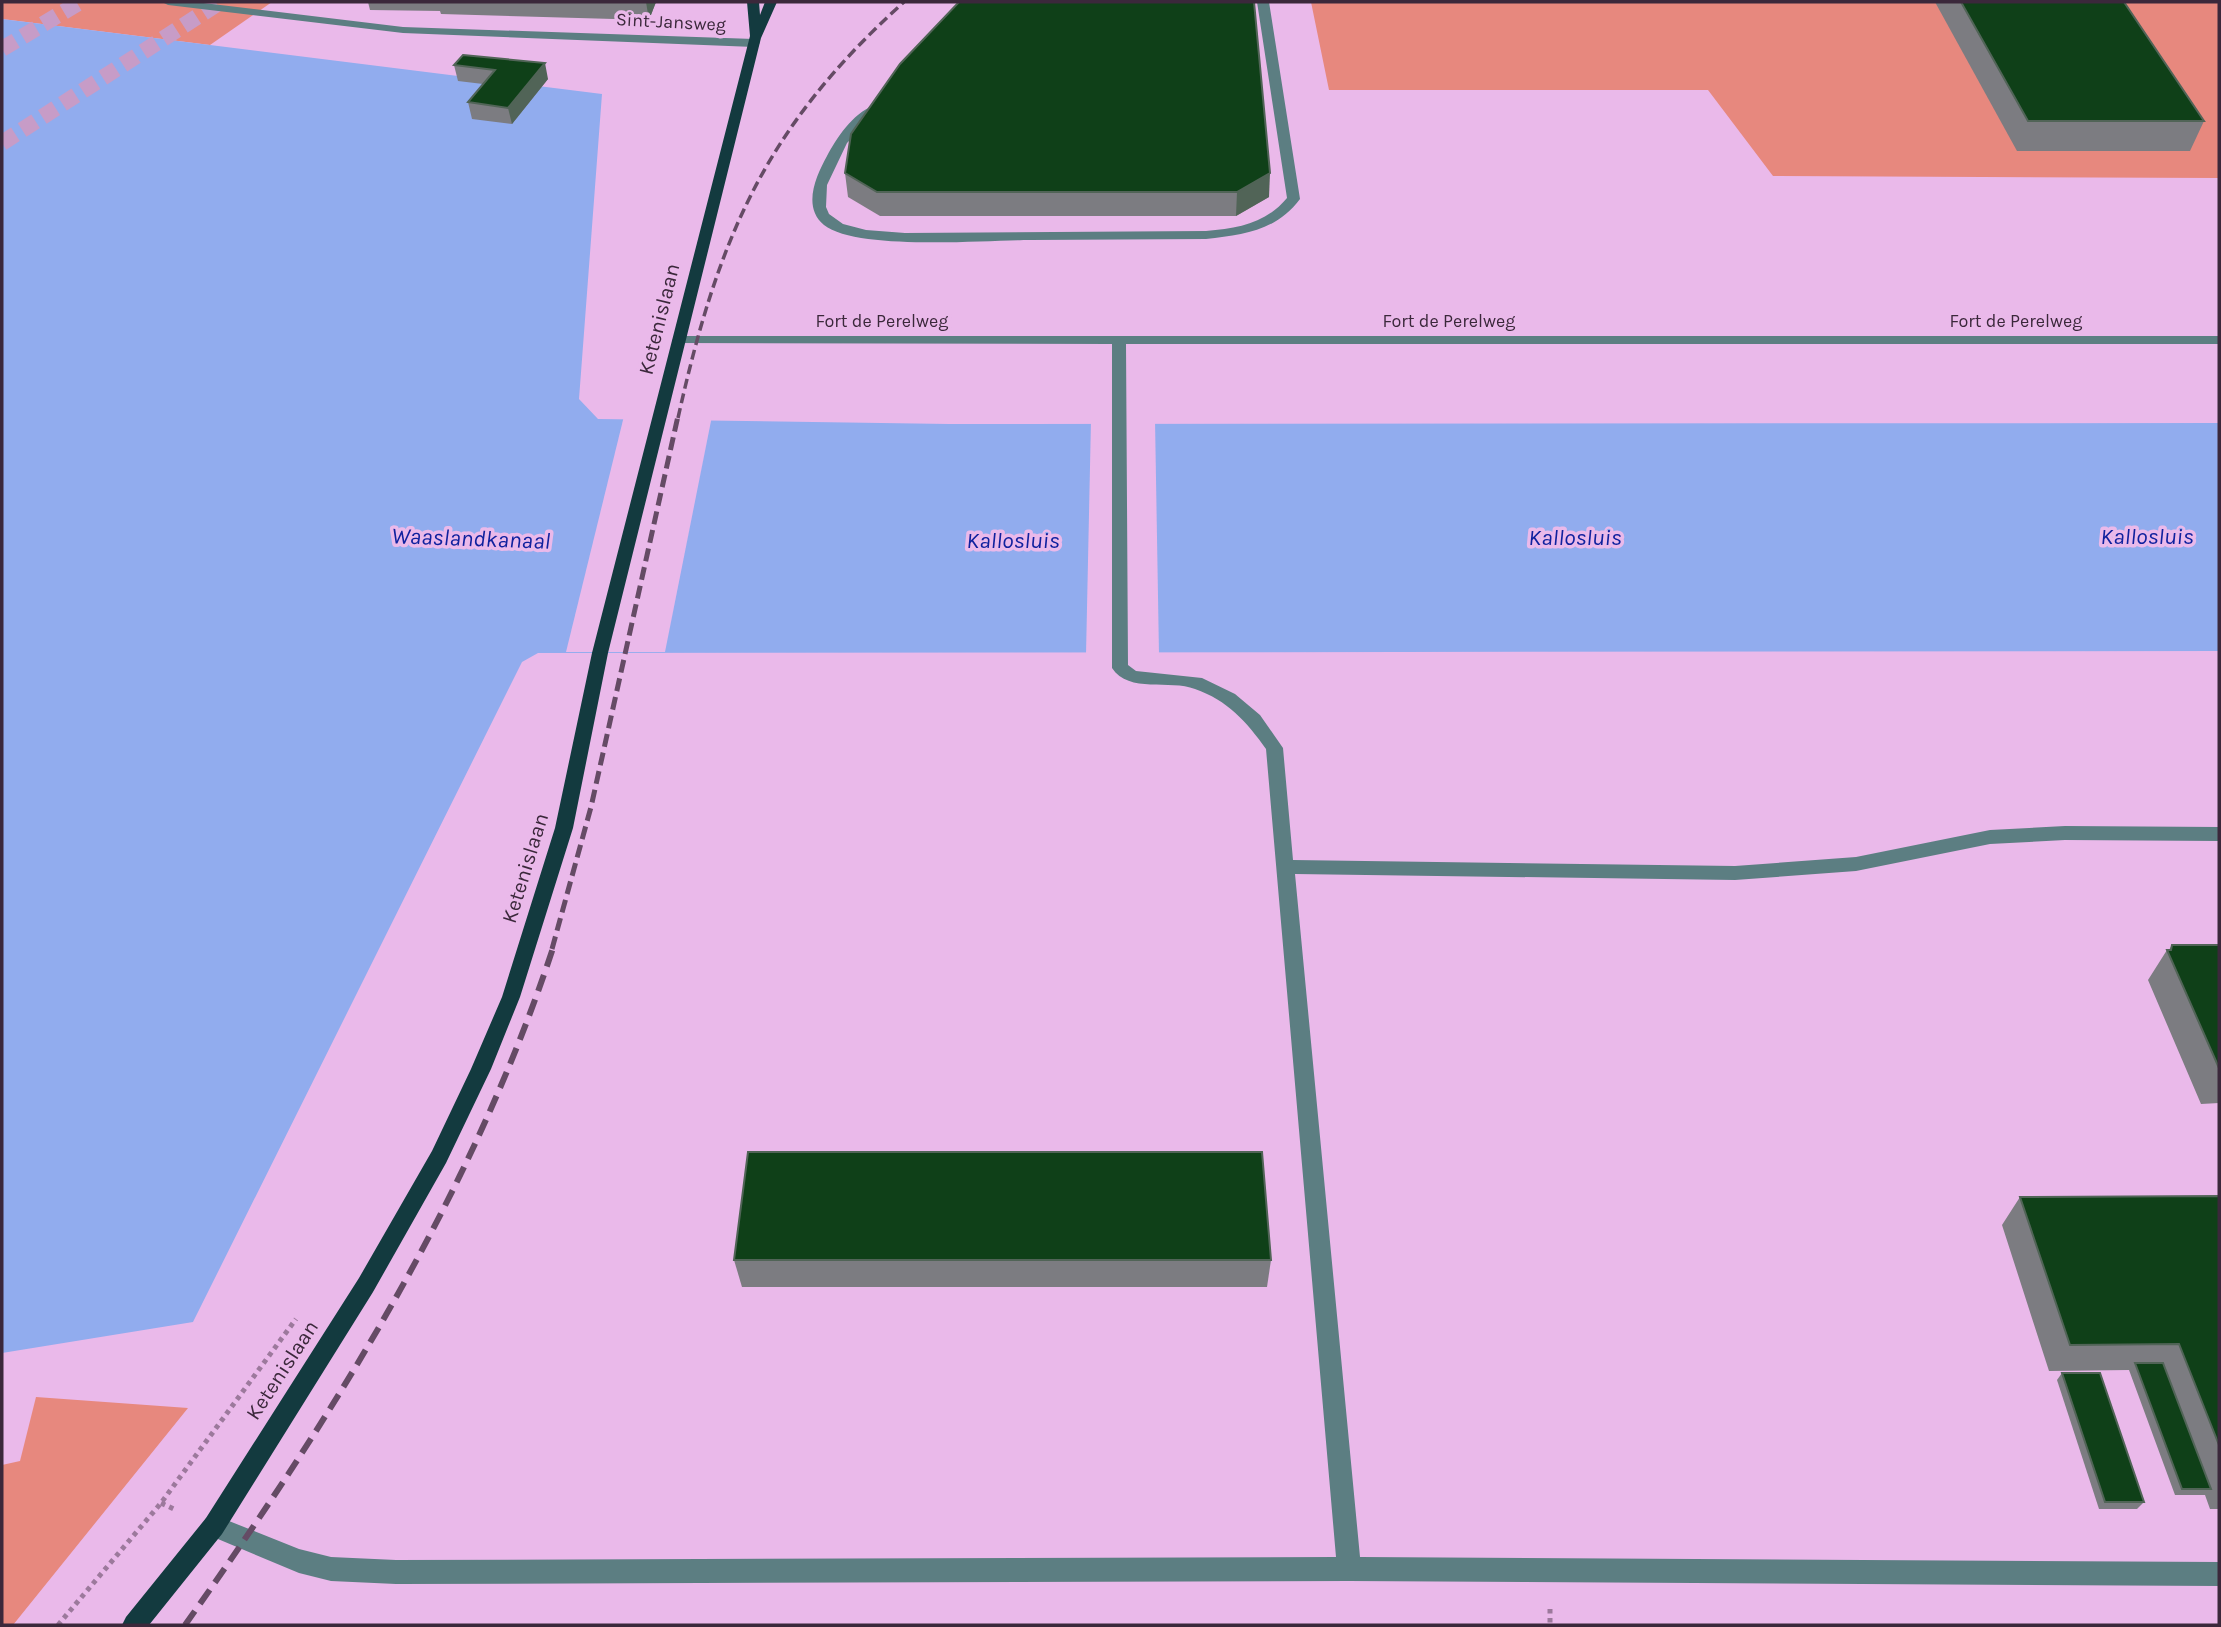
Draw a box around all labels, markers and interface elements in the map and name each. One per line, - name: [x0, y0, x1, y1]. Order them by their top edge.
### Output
- street label: Sint-Jansweg: [615, 8, 727, 36]
- street label: Ketenislaan: [634, 261, 684, 377]
- street label: Fort de Perelweg: [816, 310, 948, 332]
- street label: Fort de Perelweg: [1383, 310, 1515, 332]
- street label: Fort de Perelweg: [1950, 310, 2082, 332]
- water label: Waaslandkanaal: [391, 522, 551, 555]
- water label: Kallosluis: [2100, 523, 2194, 550]
- water label: Kallosluis: [1528, 524, 1622, 551]
- water label: Kallosluis: [966, 527, 1060, 554]
- street label: Ketenislaan: [497, 810, 553, 926]
- street label: Ketenislaan: [241, 1316, 323, 1424]

